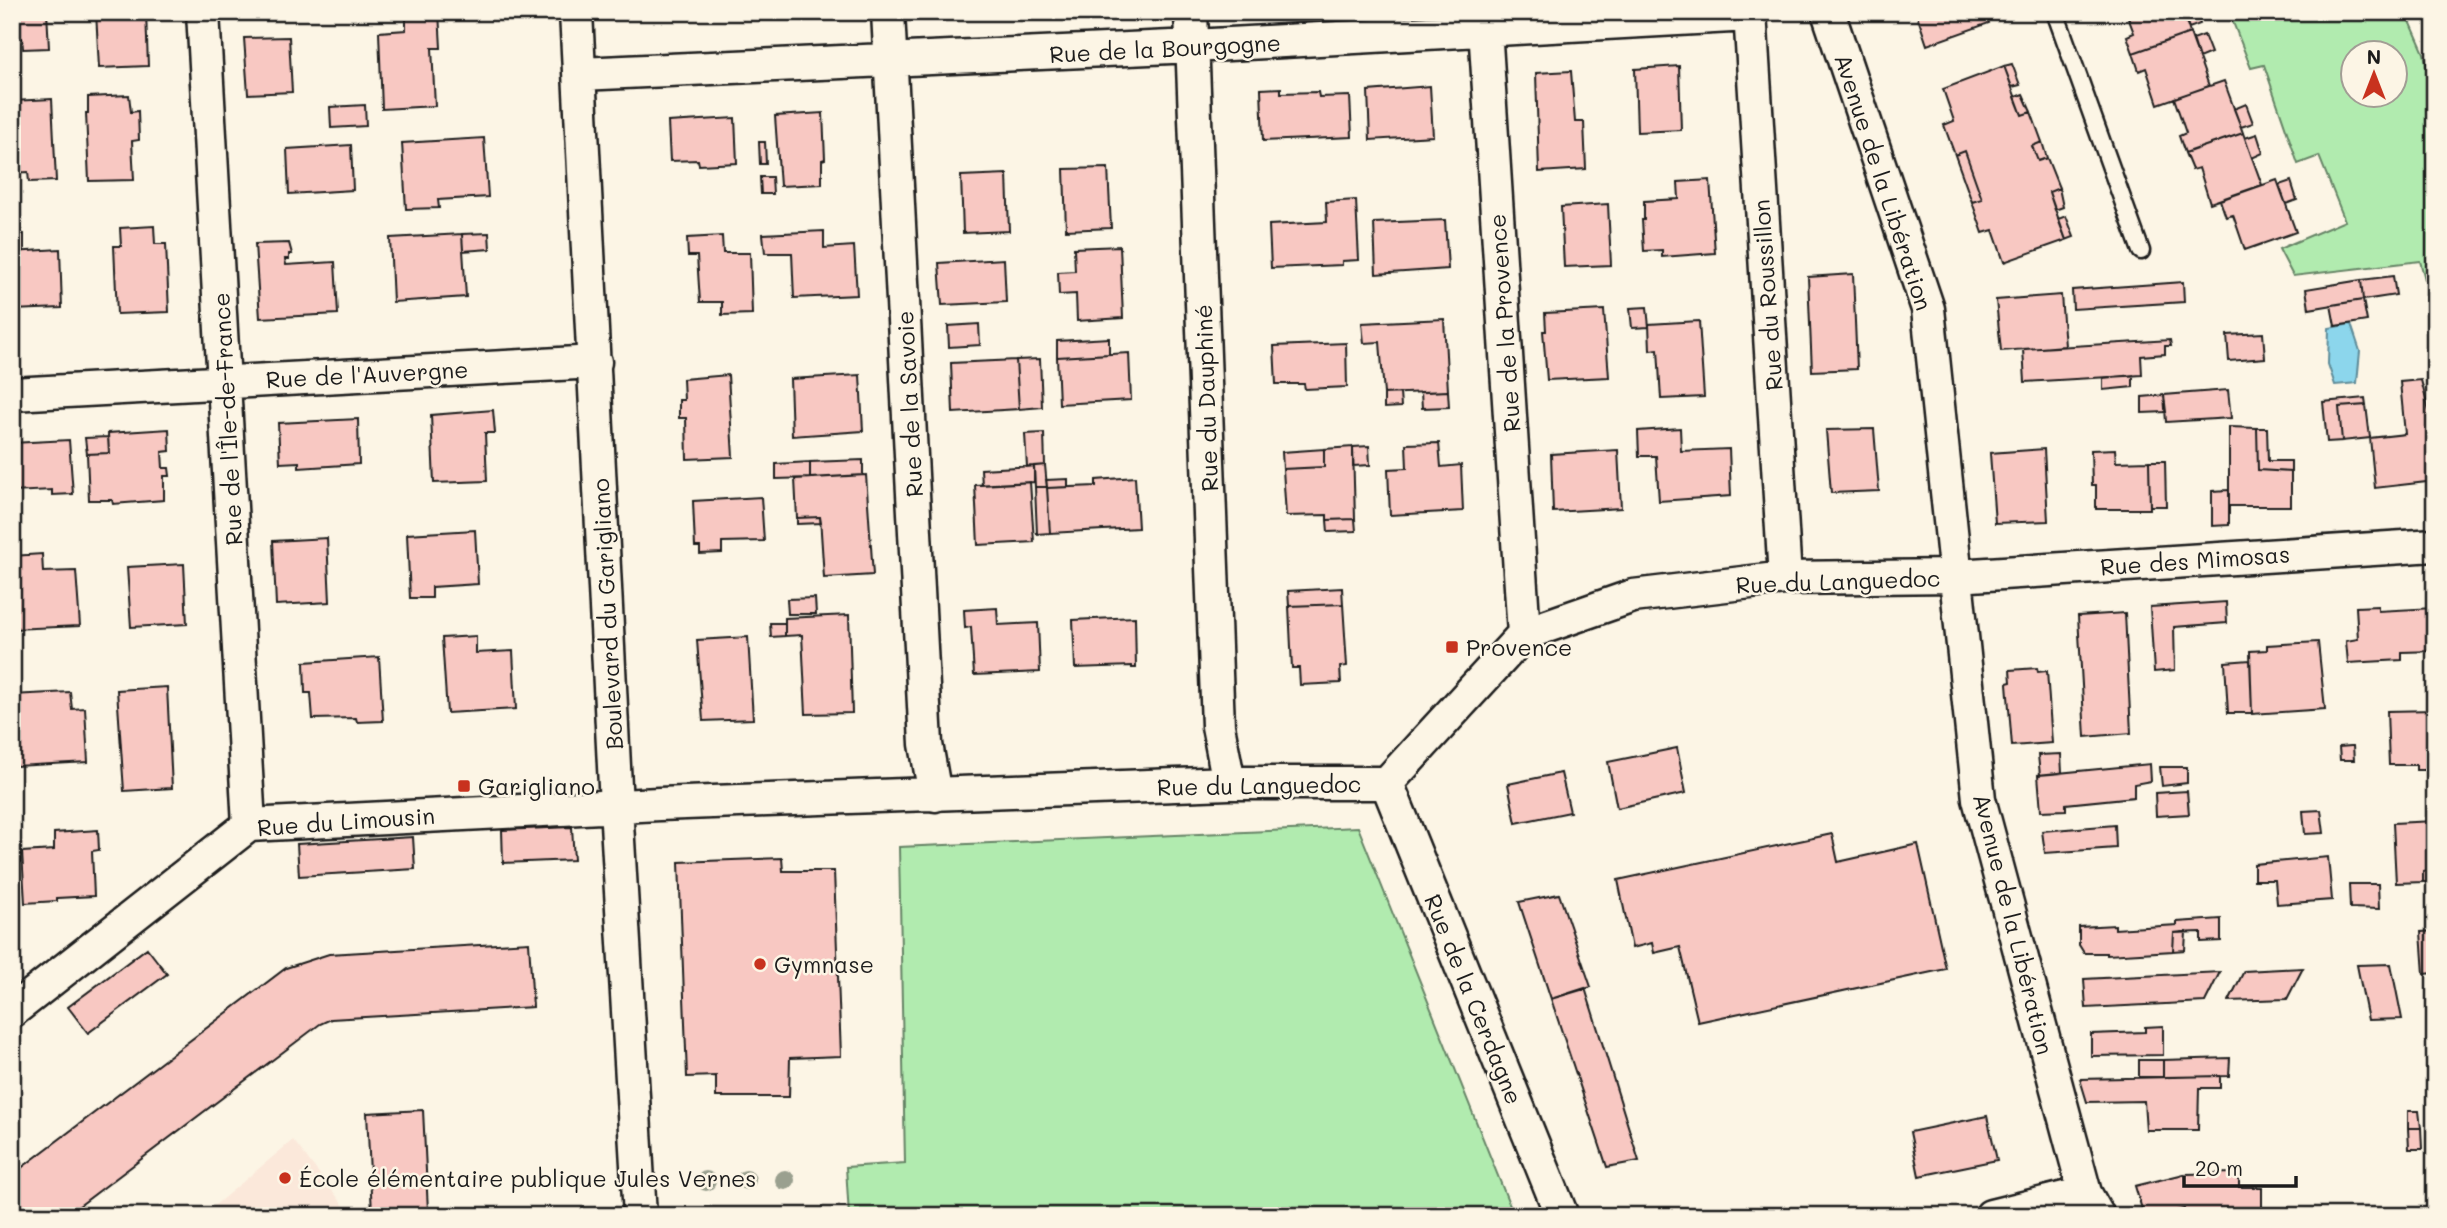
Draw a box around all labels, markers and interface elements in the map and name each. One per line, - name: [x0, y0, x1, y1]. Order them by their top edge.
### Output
- street label: Rue de la Bourgogne: [1048, 27, 1282, 69]
- north arrow: [2338, 38, 2408, 108]
- text: N: [2367, 44, 2381, 69]
- street label: Avenue de la Libération: [1828, 50, 1940, 314]
- street label: Rue du Roussillon: [1745, 198, 1789, 392]
- street label: Rue de la Provence: [1481, 213, 1527, 433]
- street label: Rue de l'Île-de-France: [205, 292, 249, 546]
- street label: Rue du Dauphiné: [1188, 304, 1224, 492]
- street label: Rue de la Savoie: [889, 310, 929, 498]
- street label: Rue de l'Auvergne: [265, 354, 469, 394]
- street label: Boulevard du Garigliano: [585, 477, 629, 751]
- street label: Rue des Mimosas: [2099, 538, 2291, 582]
- street label: Rue du Languedoc: [1735, 562, 1941, 600]
- place label: Provence: [1466, 632, 1572, 662]
- marker: Provence: [1444, 639, 1460, 655]
- street label: Rue du Languedoc: [1156, 768, 1362, 802]
- place label: Garigliano: [478, 771, 595, 801]
- marker: Garigliano: [456, 778, 472, 794]
- street label: Avenue de la Libération: [1967, 790, 2061, 1058]
- street label: Rue du Limousin: [256, 800, 436, 842]
- street label: Rue de la Cerdagne: [1418, 890, 1530, 1108]
- place label: Gymnase: [774, 949, 874, 979]
- marker: Gymnase: [752, 956, 768, 972]
- scale bar: [2184, 1144, 2296, 1188]
- text: 20 m: [2195, 1154, 2243, 1181]
- place label: École élémentaire publique Jules Vernes: [299, 1163, 757, 1193]
- marker: École élémentaire publique Jules Vernes: [277, 1170, 293, 1186]

